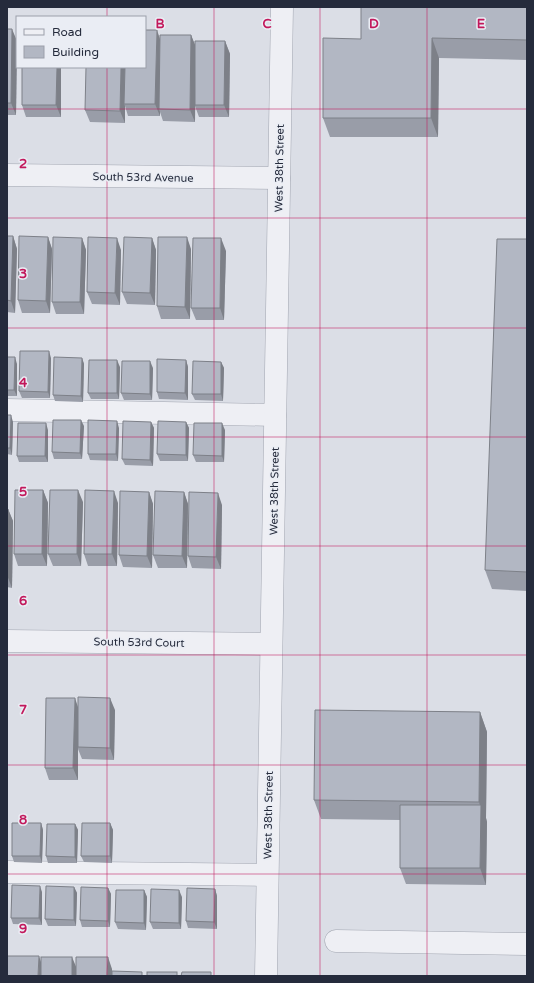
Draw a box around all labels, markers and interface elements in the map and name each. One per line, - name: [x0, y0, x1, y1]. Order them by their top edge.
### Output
- legend: [16, 16, 146, 68]
- text: B: [155, 16, 165, 32]
- text: C: [262, 16, 272, 32]
- text: D: [369, 16, 379, 32]
- text: E: [477, 16, 485, 32]
- text: Road: [52, 25, 82, 39]
- text: Building: [52, 45, 99, 59]
- street label: West 38th Street: [272, 124, 287, 212]
- text: 2: [19, 156, 27, 172]
- street label: South 53rd Avenue: [92, 170, 194, 185]
- text: 3: [19, 266, 27, 282]
- text: 4: [19, 375, 28, 391]
- street label: West 38th Street: [267, 447, 282, 535]
- text: 5: [19, 484, 27, 500]
- text: 6: [19, 593, 27, 609]
- street label: South 53rd Court: [93, 635, 185, 650]
- text: 7: [19, 702, 27, 718]
- street label: West 38th Street: [261, 771, 276, 859]
- text: 8: [19, 812, 27, 828]
- text: 9: [19, 921, 27, 937]

